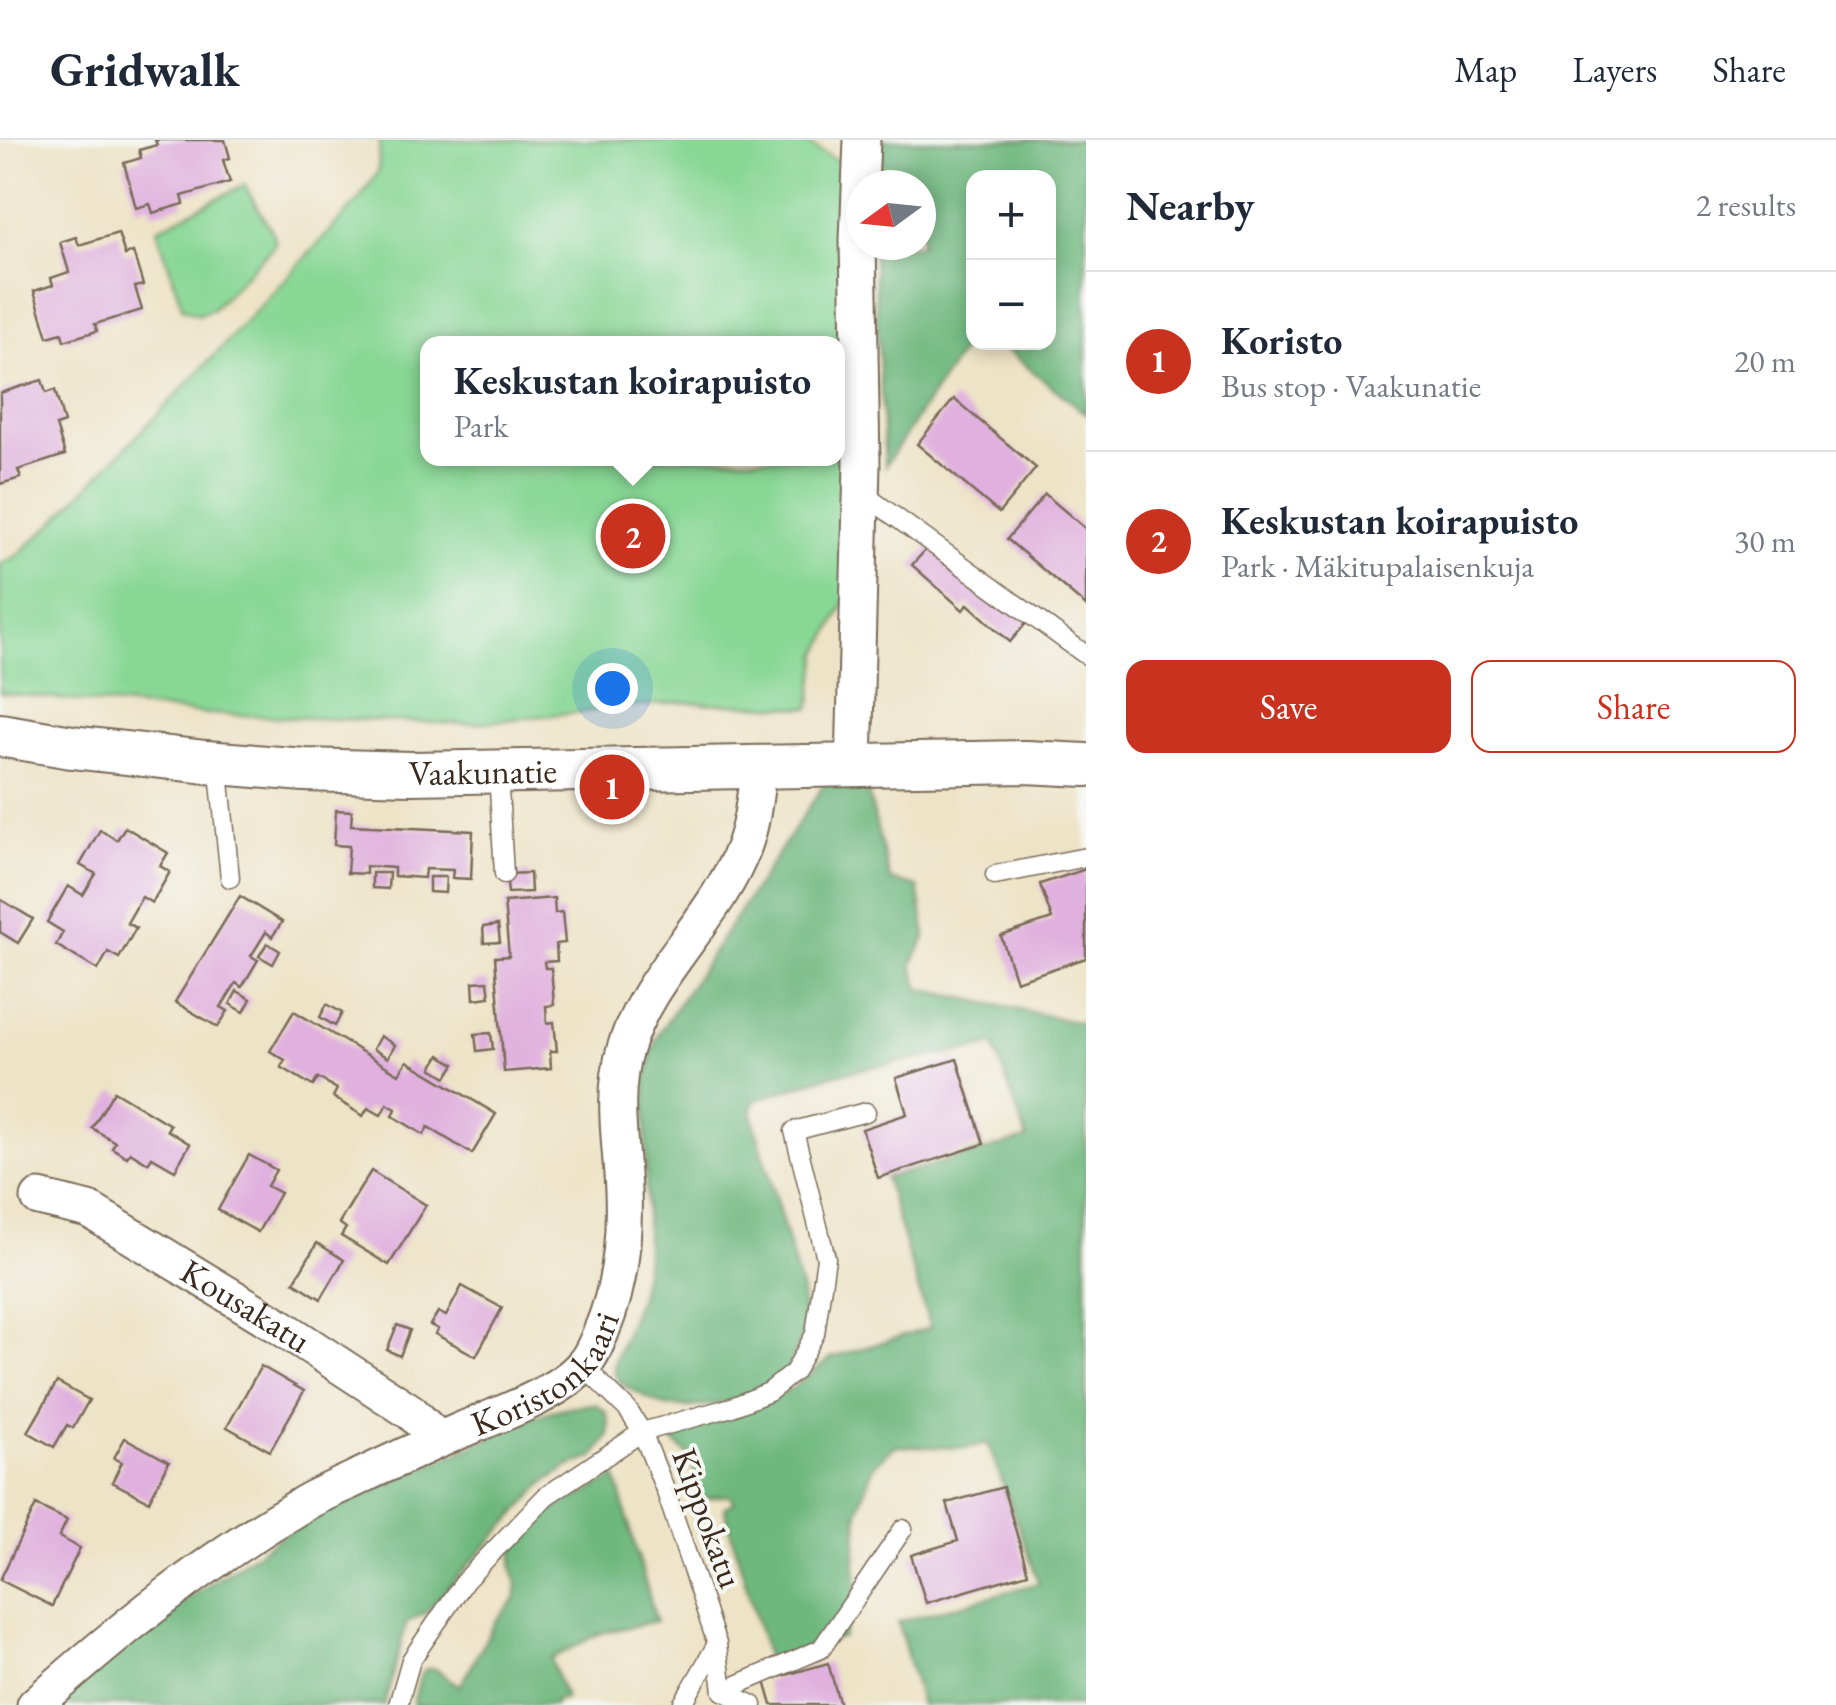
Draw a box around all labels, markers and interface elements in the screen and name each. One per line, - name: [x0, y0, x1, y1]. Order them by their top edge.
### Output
- text: Gridwalk: [50, 38, 240, 100]
- text: Map: [1454, 47, 1517, 92]
- text: Layers: [1572, 47, 1657, 92]
- text: Share: [1712, 47, 1786, 92]
- north arrow: [846, 170, 936, 260]
- map controls: [966, 170, 1056, 350]
- button: +: [966, 170, 1056, 260]
- text: Nearby: [1126, 178, 1255, 233]
- text: 2 results: [1696, 184, 1796, 226]
- button: −: [966, 260, 1056, 350]
- text: Koristo: [1221, 316, 1342, 365]
- popup: [420, 336, 845, 466]
- text: 1: [1150, 340, 1167, 382]
- text: 20 m: [1734, 340, 1796, 382]
- text: Keskustan koirapuisto: [454, 356, 811, 405]
- text: Bus stop · Vaakunatie: [1221, 365, 1481, 407]
- text: Park: [454, 405, 508, 447]
- text: Keskustan koirapuisto: [1221, 496, 1578, 545]
- pin: 2: [600, 498, 666, 574]
- text: 2: [1150, 520, 1167, 562]
- text: 30 m: [1734, 520, 1796, 562]
- text: Park · Mäkitupalaisenkuja: [1221, 545, 1534, 587]
- button: Save: [1126, 660, 1451, 753]
- button: Share: [1471, 660, 1796, 753]
- your location: [587, 663, 638, 714]
- street label: Vaakunatie: [408, 747, 557, 795]
- pin: 1: [580, 750, 644, 824]
- street label: Kousakatu: [173, 1248, 320, 1363]
- street label: Koristonkaari: [464, 1306, 629, 1446]
- street label: Kippokatu: [662, 1442, 755, 1594]

